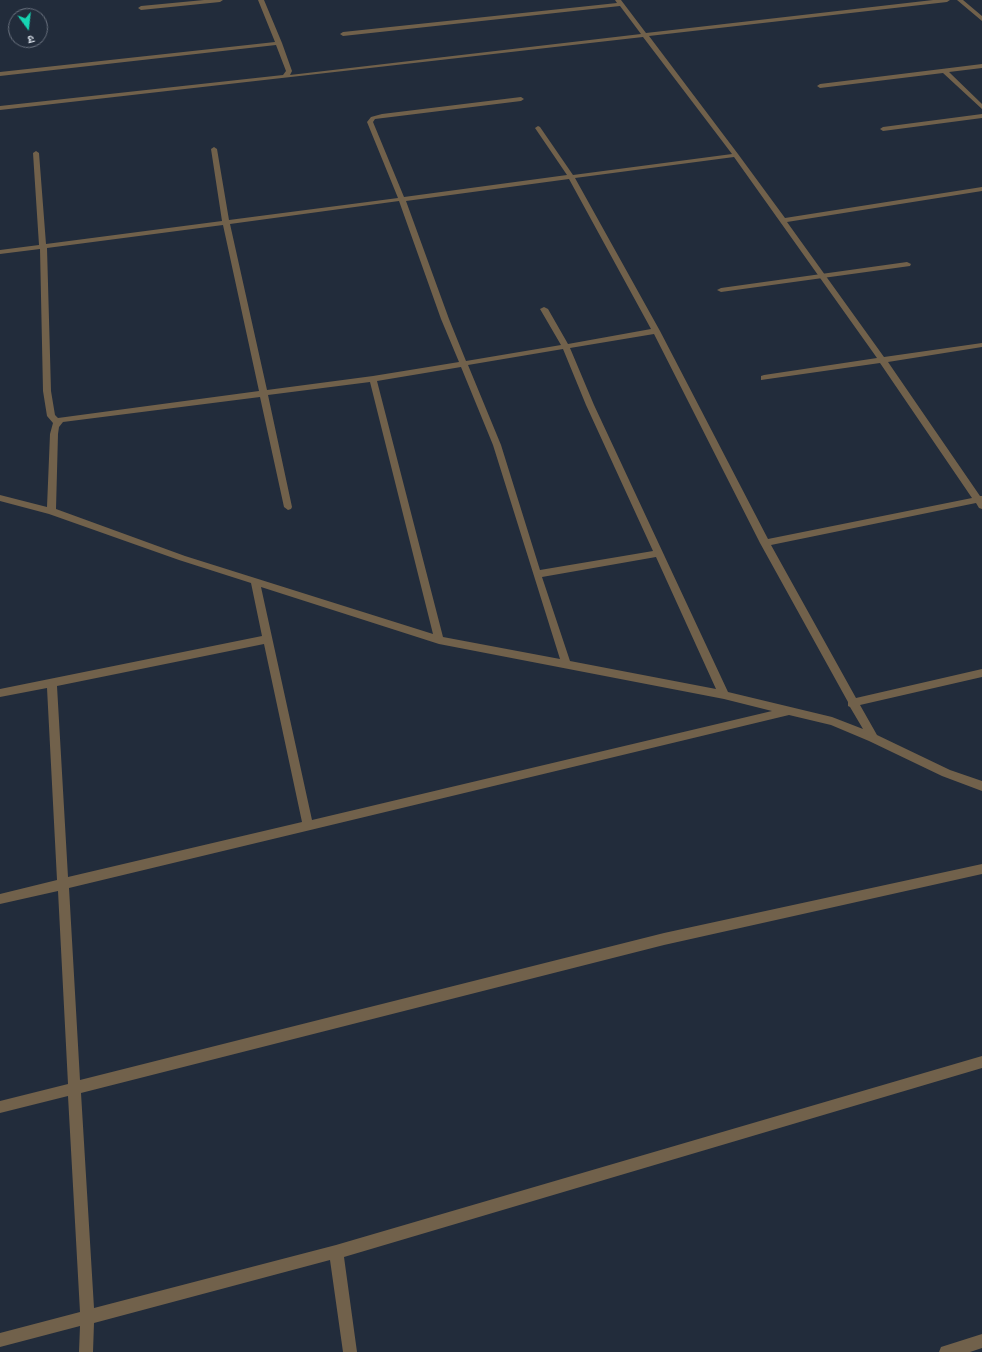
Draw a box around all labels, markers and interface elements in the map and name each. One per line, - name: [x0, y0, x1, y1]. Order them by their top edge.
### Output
- north arrow: [8, 8, 48, 48]
- text: उ: [26, 32, 36, 46]

